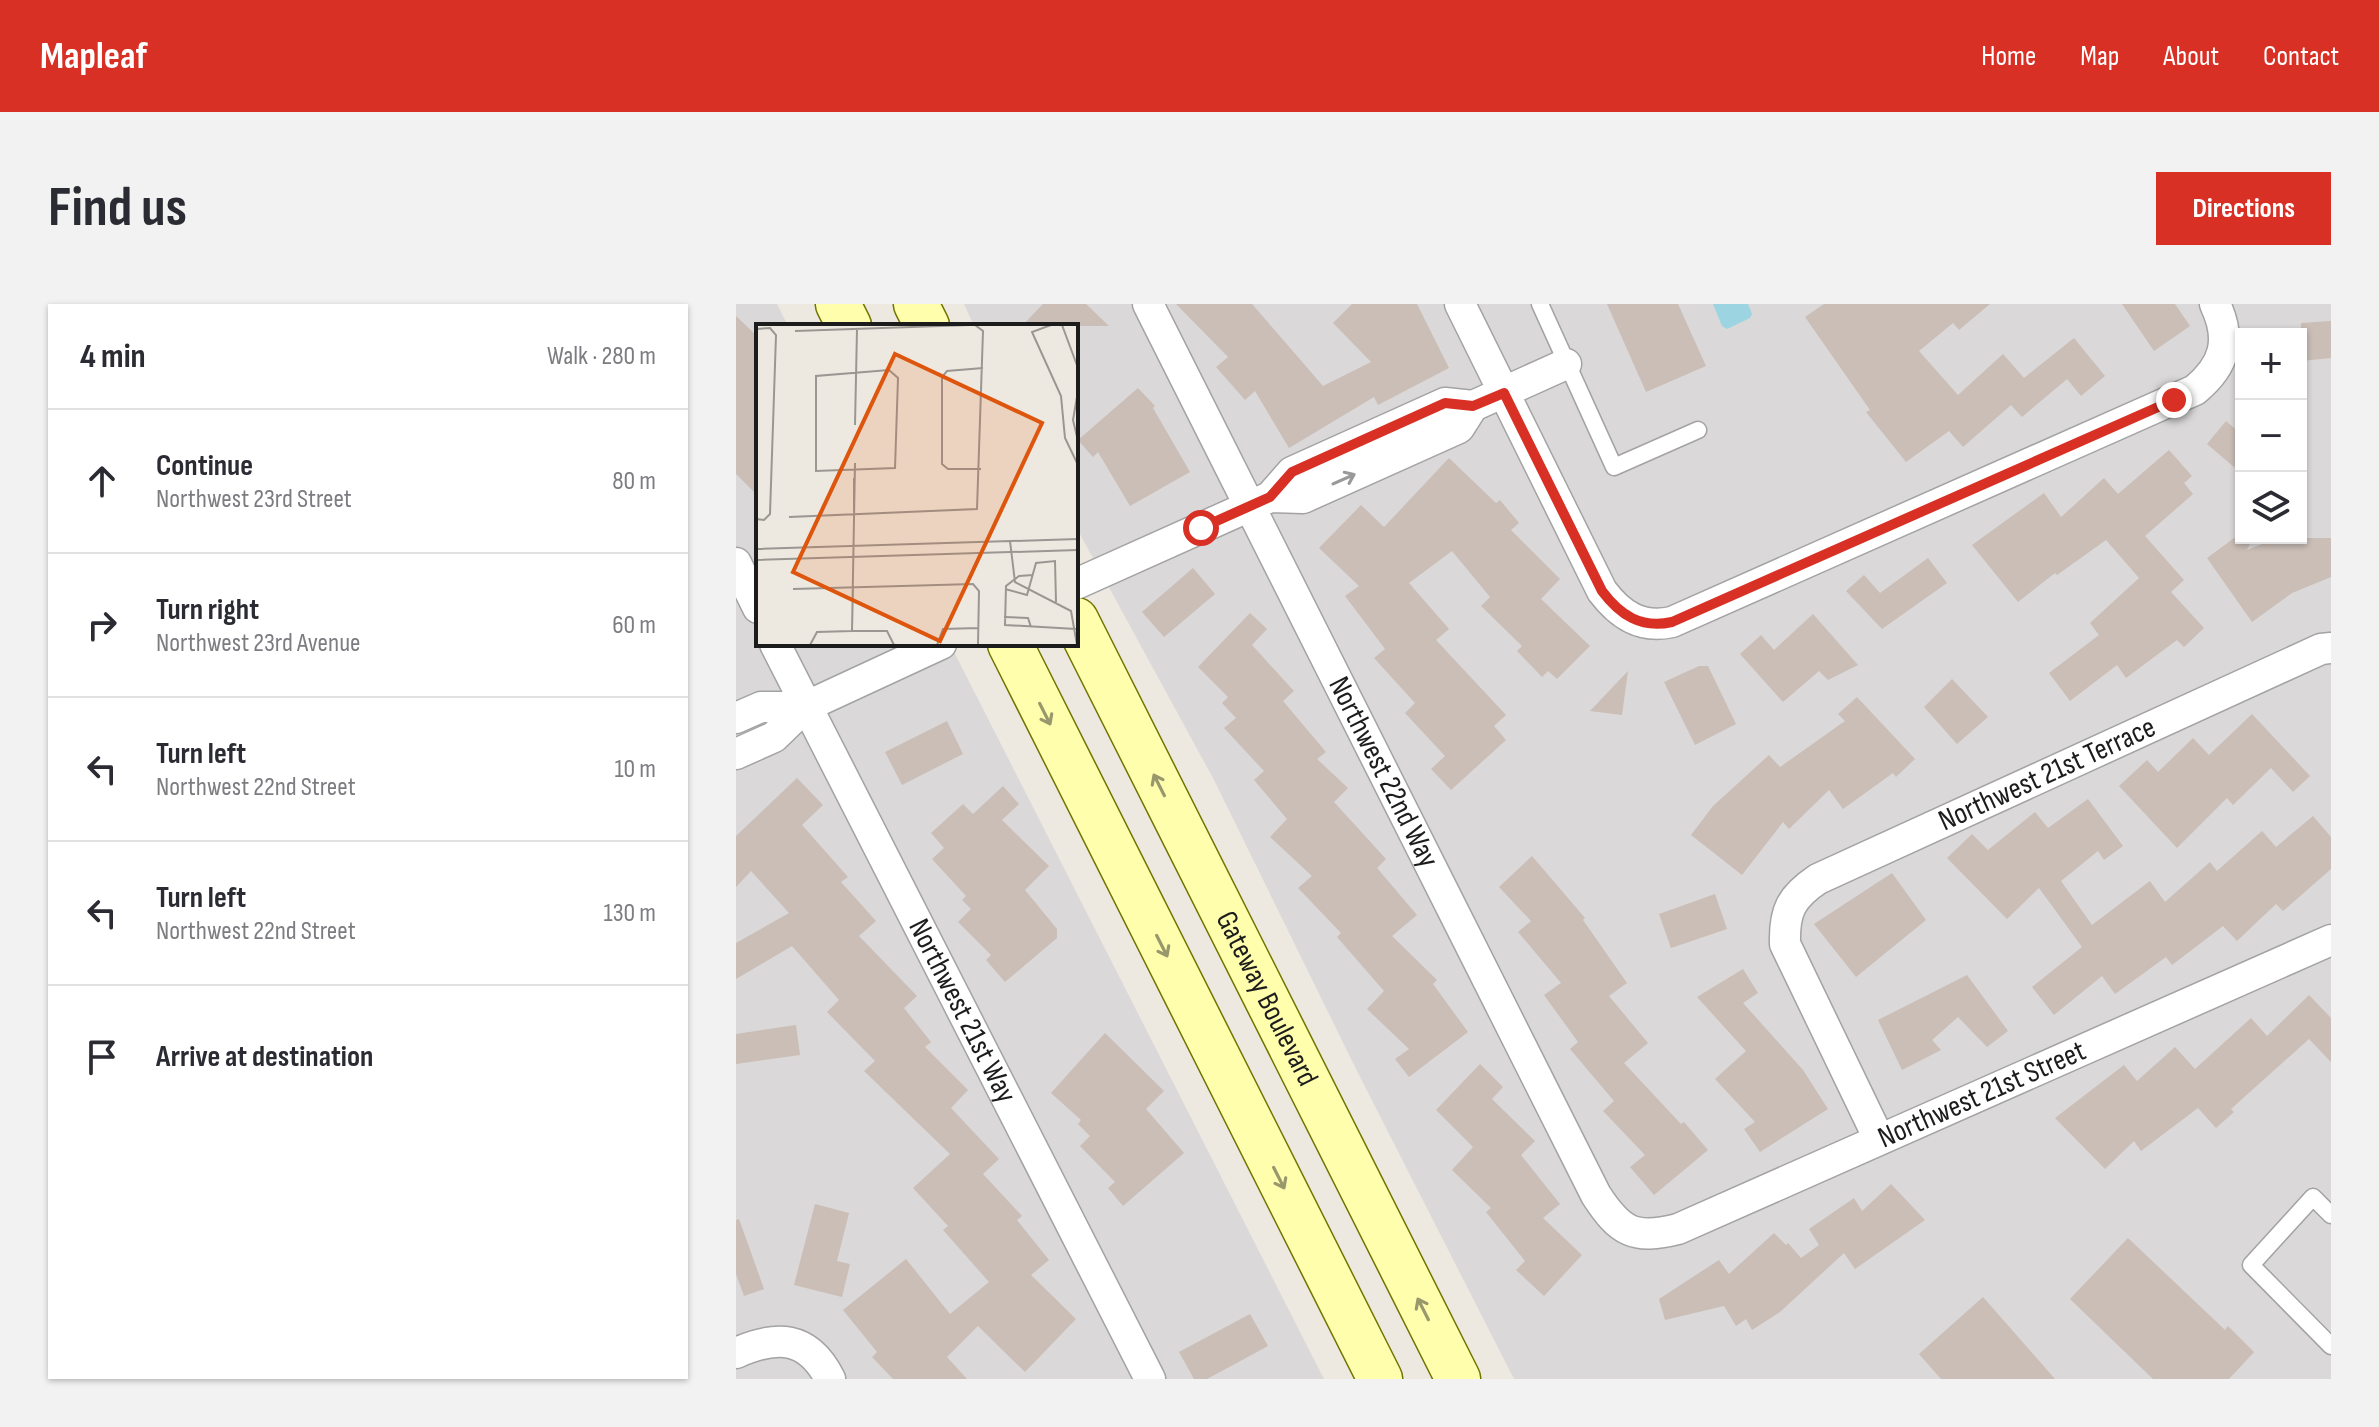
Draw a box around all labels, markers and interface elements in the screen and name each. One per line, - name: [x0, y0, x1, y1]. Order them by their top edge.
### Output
- text: Mapleaf: [40, 34, 147, 79]
- text: Home: [1981, 40, 2036, 73]
- text: Map: [2080, 40, 2119, 73]
- text: About: [2163, 40, 2219, 73]
- text: Contact: [2263, 40, 2339, 73]
- button: Directions: [2156, 172, 2331, 245]
- text: Find us: [48, 175, 187, 242]
- inset map: [756, 324, 1078, 646]
- map controls: [2235, 328, 2307, 544]
- button: +: [2235, 328, 2307, 400]
- text: 4 min: [80, 336, 146, 377]
- text: Walk · 280 m: [547, 341, 656, 372]
- route end: [2156, 382, 2192, 418]
- button: −: [2235, 400, 2307, 472]
- text: Continue: [156, 448, 253, 484]
- icon: ahead: [80, 459, 124, 503]
- text: 80 m: [612, 466, 656, 497]
- one-way arrow: [1332, 471, 1356, 486]
- button: layers: [2235, 472, 2307, 544]
- text: Northwest 23rd Street: [156, 484, 352, 515]
- route start: [1183, 510, 1219, 546]
- text: Turn right: [156, 592, 259, 628]
- icon: right: [80, 603, 124, 647]
- text: 60 m: [612, 610, 656, 641]
- text: Northwest 23rd Avenue: [156, 628, 360, 659]
- street label: Northwest 22nd Way: [1320, 671, 1447, 874]
- one-way arrow: [1038, 701, 1053, 725]
- street label: Northwest 21st Terrace: [1933, 709, 2161, 839]
- text: Turn left: [156, 736, 246, 772]
- icon: left: [80, 747, 124, 791]
- text: 10 m: [614, 754, 656, 785]
- text: Northwest 22nd Street: [156, 772, 356, 803]
- one-way arrow: [1151, 773, 1166, 797]
- text: Turn left: [156, 880, 246, 916]
- icon: left: [80, 891, 124, 935]
- text: 130 m: [604, 898, 656, 929]
- street label: Gateway Boulevard: [1208, 905, 1326, 1092]
- street label: Northwest 21st Way: [900, 913, 1024, 1109]
- text: Northwest 22nd Street: [156, 916, 356, 947]
- one-way arrow: [1155, 933, 1170, 957]
- street label: Northwest 21st Street: [1872, 1033, 2091, 1156]
- icon: arrive: [80, 1035, 124, 1079]
- text: Arrive at destination: [156, 1039, 373, 1075]
- one-way arrow: [1272, 1166, 1287, 1190]
- one-way arrow: [1415, 1298, 1430, 1322]

